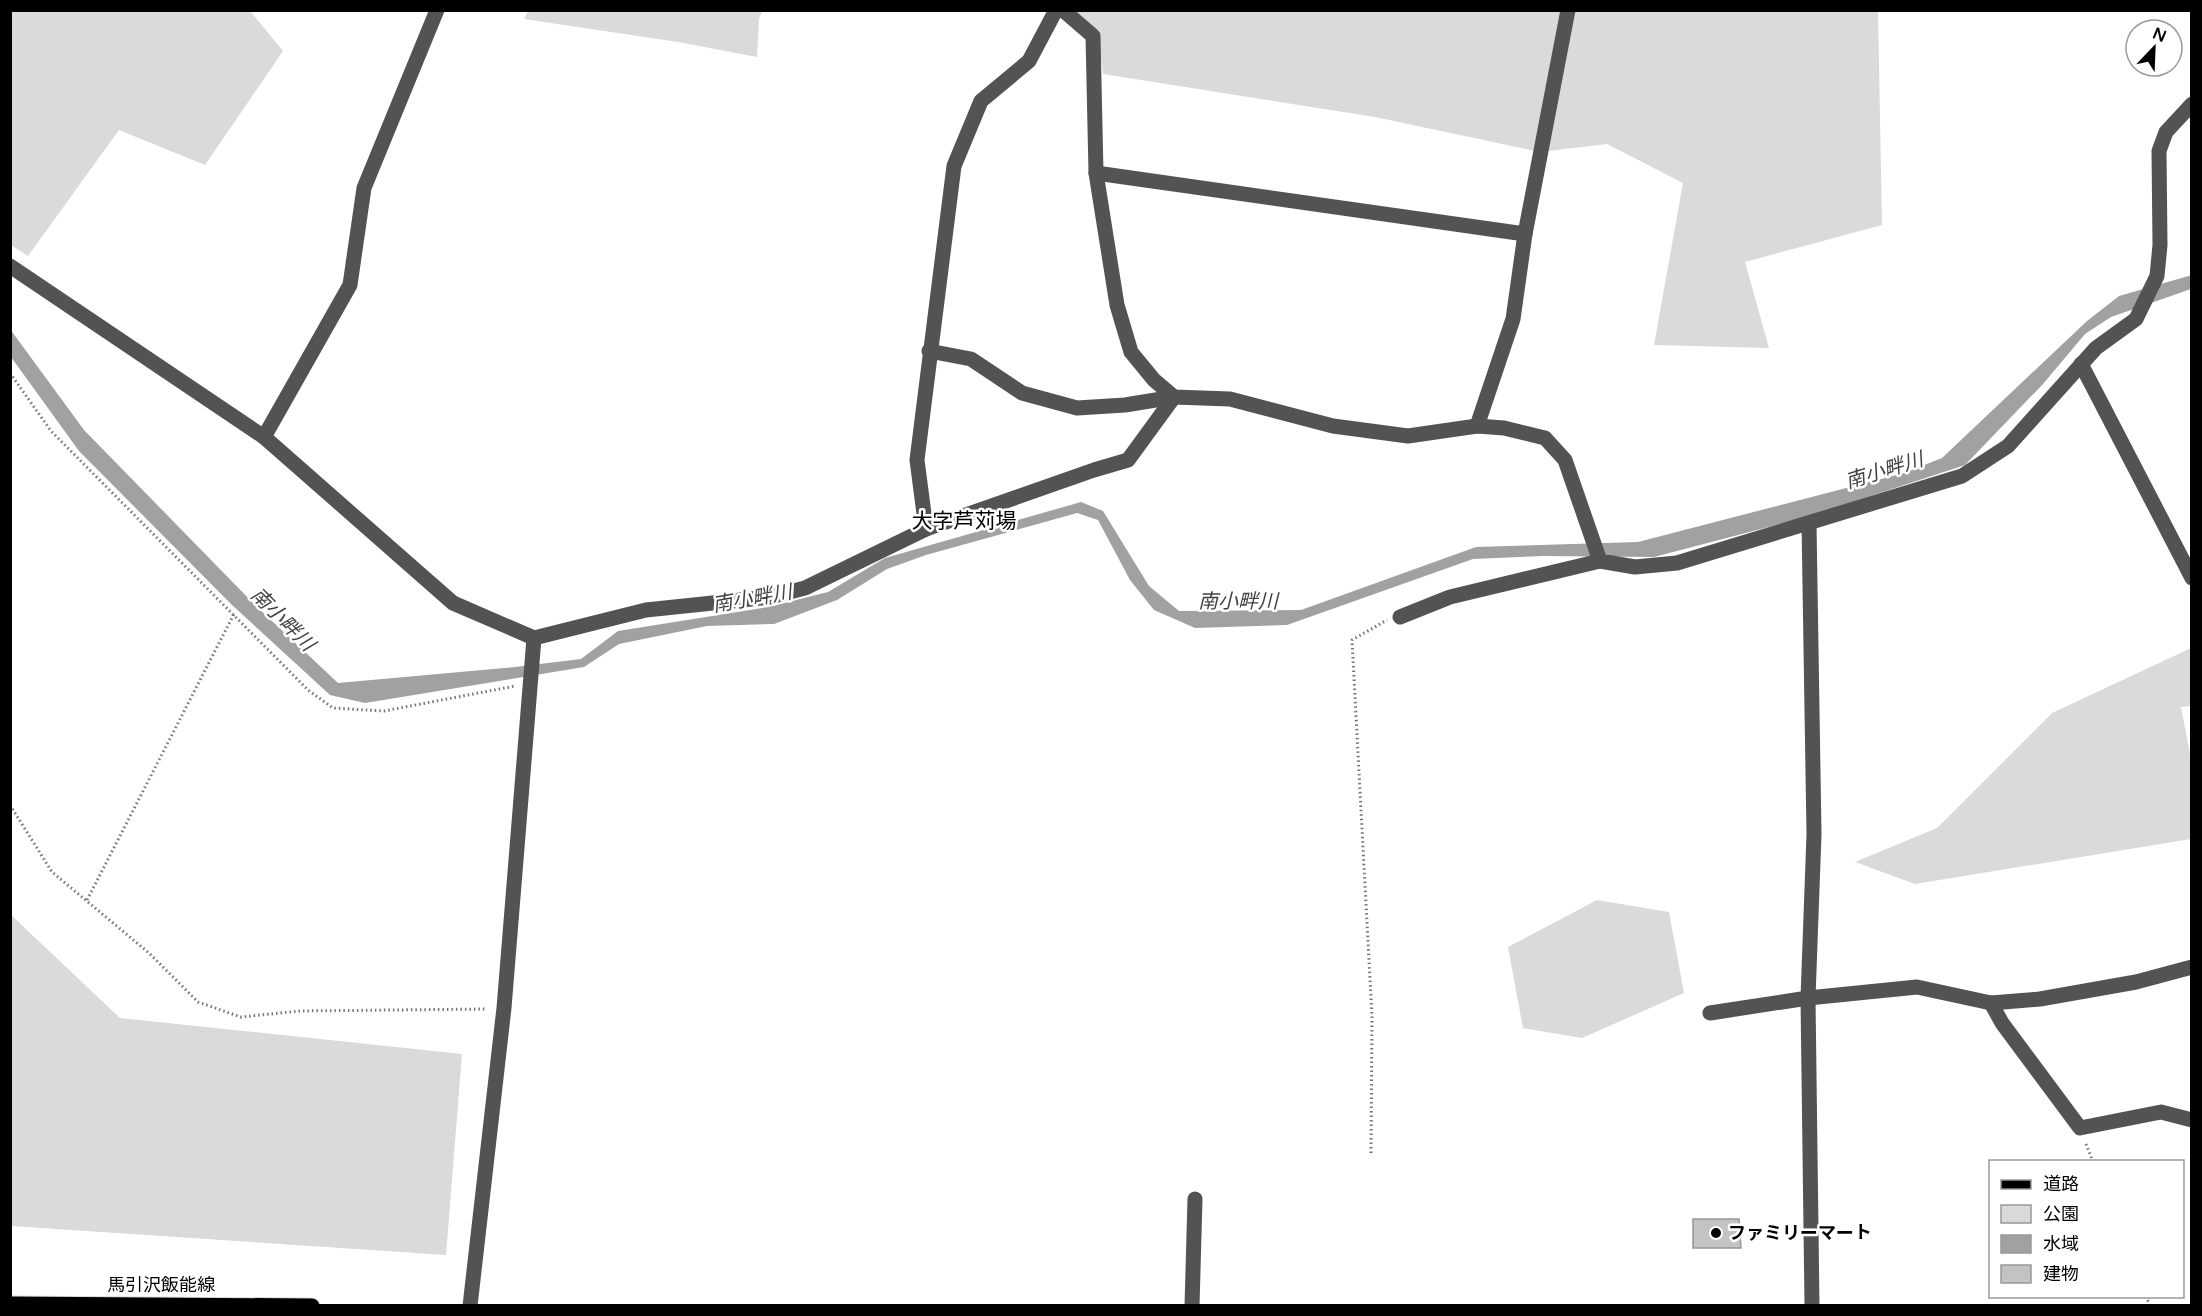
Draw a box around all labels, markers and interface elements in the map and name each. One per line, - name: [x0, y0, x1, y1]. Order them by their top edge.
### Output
- north arrow: [2124, 18, 2184, 78]
- text: N: [2150, 23, 2169, 47]
- water label: 南小畔川: [1843, 447, 1928, 494]
- district label: 大字芦苅場: [912, 509, 1017, 534]
- water label: 南小畔川: [711, 580, 796, 618]
- water label: 南小畔川: [246, 583, 320, 658]
- water label: 南小畔川: [1198, 590, 1280, 614]
- legend: [1989, 1160, 2184, 1298]
- text: 道路: [2043, 1173, 2079, 1195]
- text: 公園: [2043, 1203, 2079, 1225]
- place label: ファミリーマート: [1728, 1222, 1872, 1244]
- marker: ファミリーマート: [1709, 1226, 1723, 1240]
- text: 水域: [2043, 1233, 2079, 1255]
- text: 建物: [2043, 1263, 2079, 1285]
- street label: 馬引沢飯能線: [107, 1274, 215, 1296]

